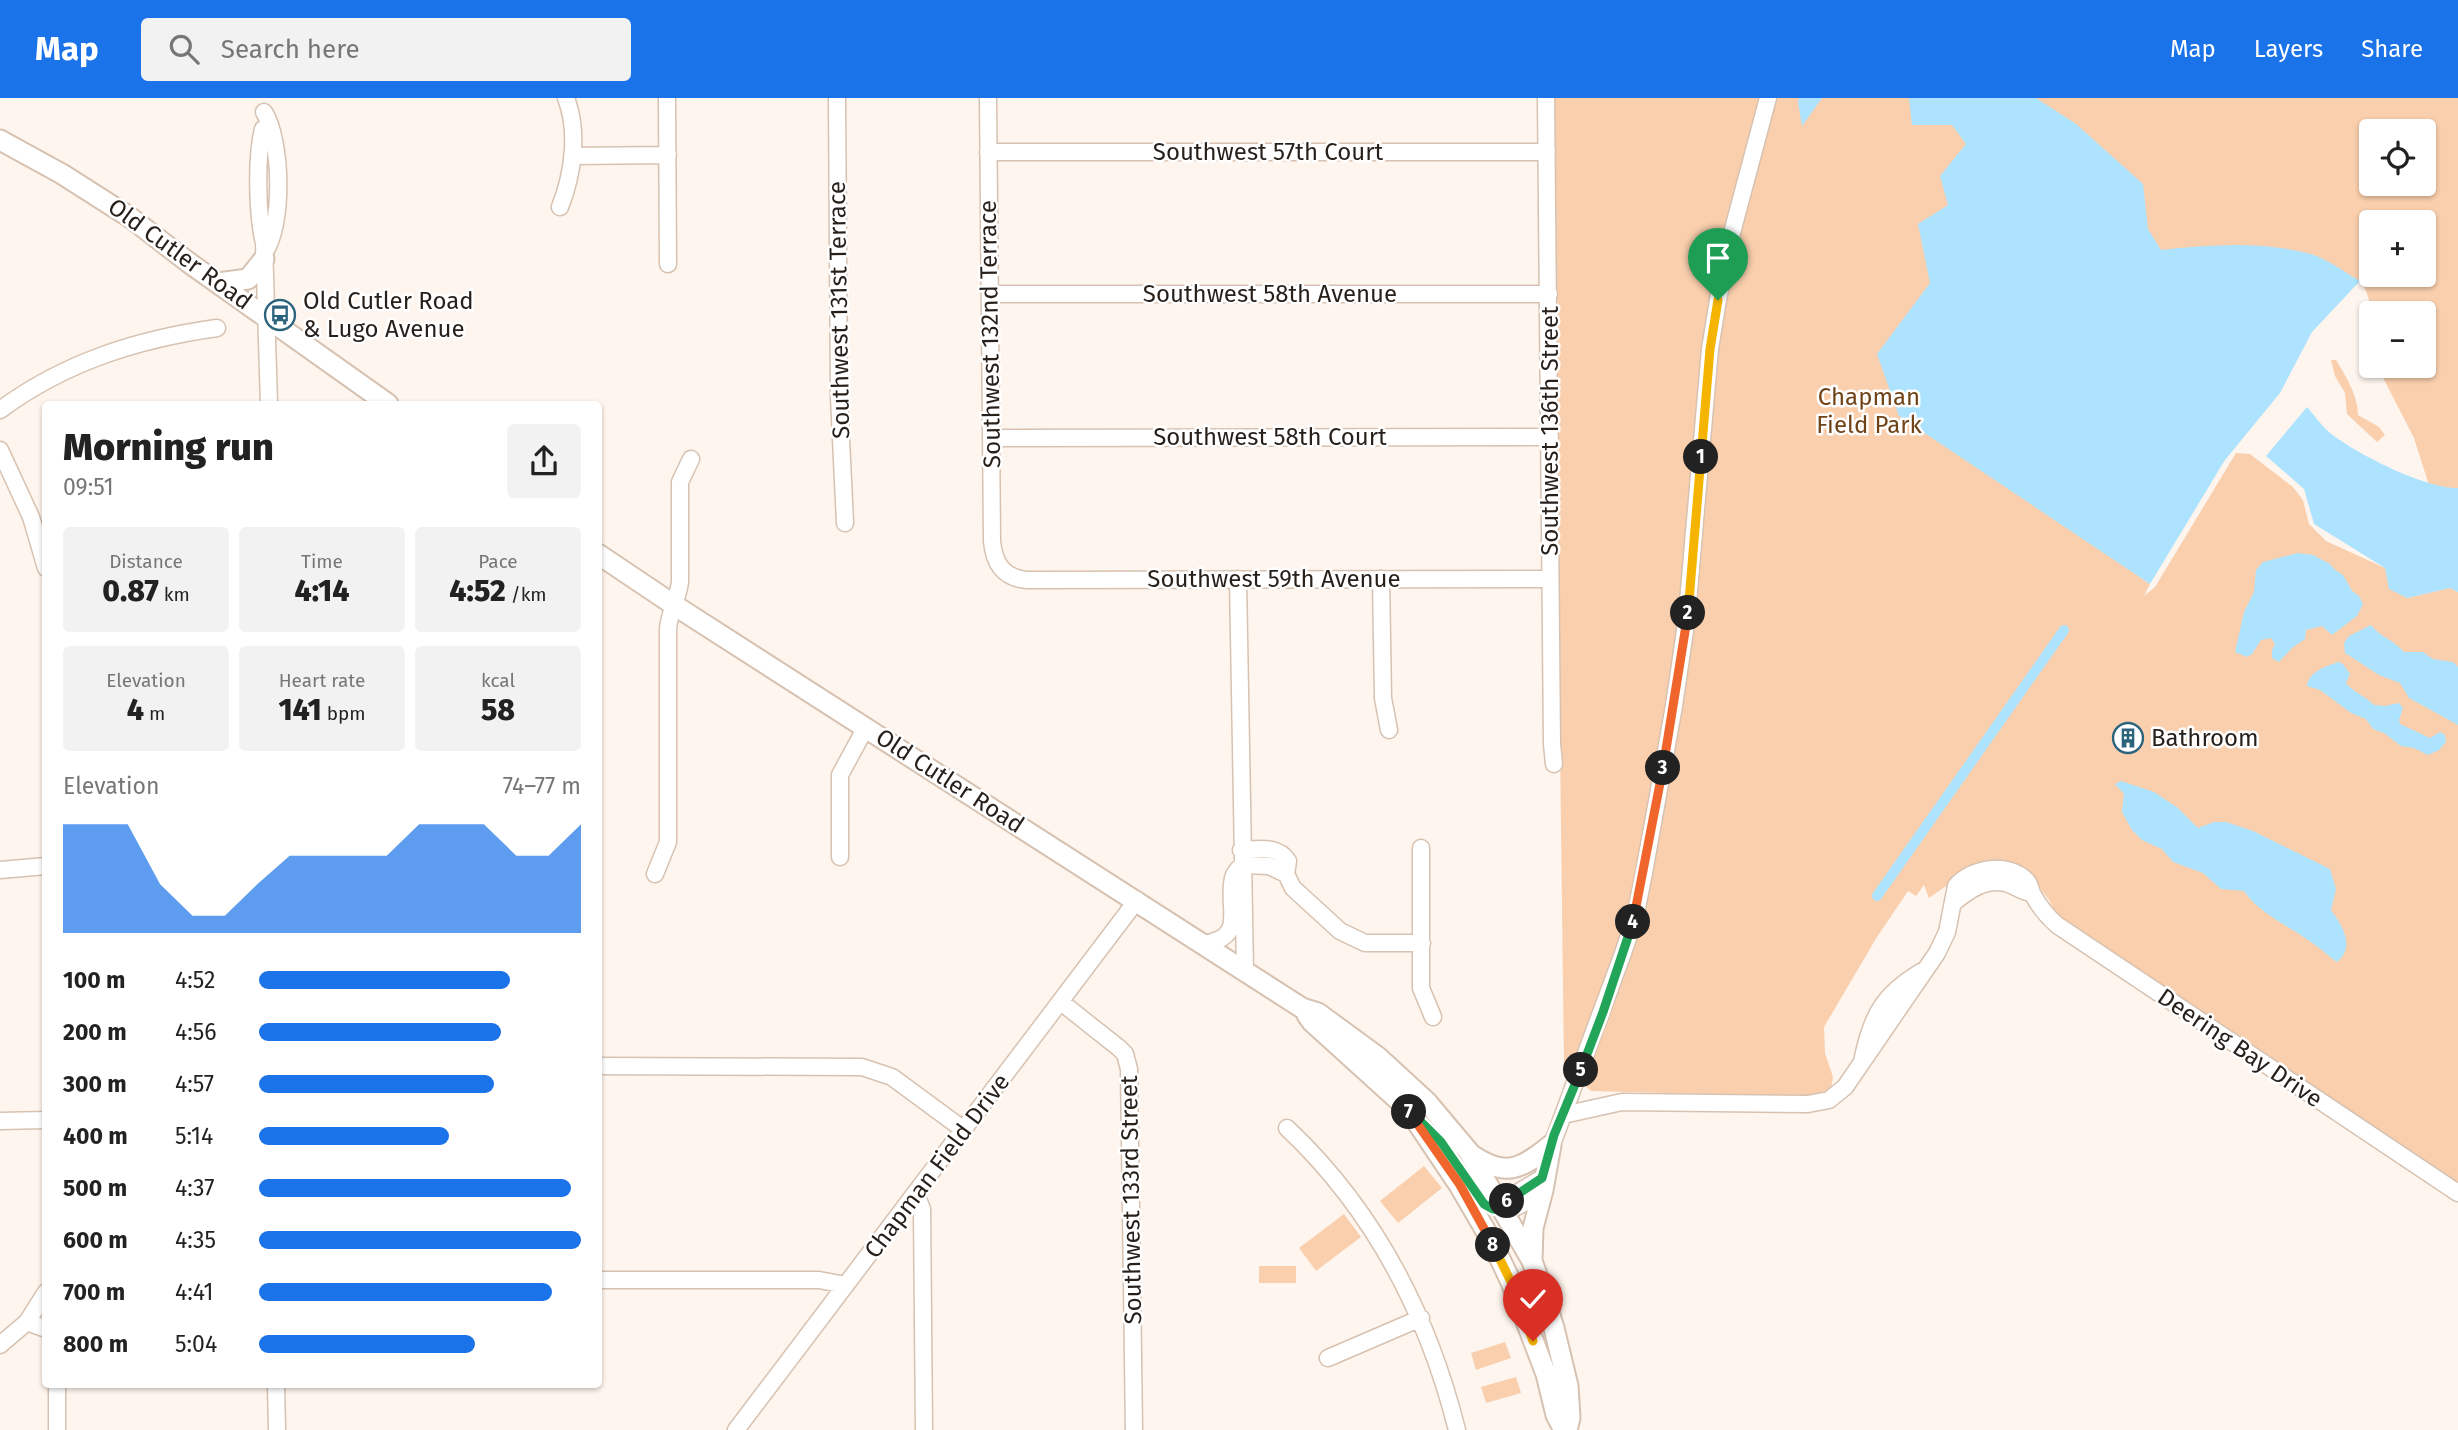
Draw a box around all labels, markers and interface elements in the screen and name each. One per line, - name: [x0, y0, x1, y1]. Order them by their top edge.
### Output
- search box: [141, 18, 631, 81]
- text: Map: [35, 29, 99, 69]
- icon: search: [165, 30, 203, 68]
- text: Search here: [221, 34, 360, 65]
- text: Map: [2170, 35, 2216, 63]
- text: Layers: [2254, 35, 2323, 63]
- text: Share: [2361, 35, 2423, 63]
- map controls: [2359, 119, 2436, 378]
- button: locate: [2359, 119, 2436, 196]
- street label: Southwest 57th Court: [1153, 138, 1384, 166]
- street label: Southwest 131st Terrace: [823, 181, 855, 439]
- street label: Old Cutler Road: [103, 193, 257, 315]
- street label: Southwest 132nd Terrace: [974, 200, 1006, 468]
- button: +: [2359, 210, 2436, 287]
- pin: [1688, 228, 1748, 300]
- icon: arrive: [1699, 239, 1737, 277]
- street label: Southwest 58th Avenue: [1143, 280, 1397, 308]
- place label: Old Cutler Road & Lugo Avenue: [303, 287, 474, 343]
- bus stop icon: Old Cutler Road & Lugo Avenue: [263, 298, 297, 332]
- button: −: [2359, 301, 2436, 378]
- street label: Southwest 136th Street: [1536, 306, 1564, 556]
- park label: Chapman Field Park: [1816, 383, 1923, 439]
- street label: Southwest 58th Court: [1153, 423, 1387, 451]
- text: Morning run: [63, 424, 274, 470]
- button: share: [507, 424, 581, 498]
- pin: 1: [1684, 440, 1718, 474]
- text: 1: [1696, 445, 1705, 468]
- text: 09:51: [63, 473, 114, 501]
- text: Distance: [109, 550, 183, 573]
- text: Time: [301, 550, 343, 573]
- text: Pace: [478, 550, 518, 573]
- street label: Southwest 59th Avenue: [1147, 565, 1401, 593]
- text: 0.87: [102, 573, 159, 609]
- text: 4:14: [295, 573, 349, 609]
- text: 4:52: [449, 573, 506, 609]
- text: km: [159, 583, 190, 606]
- text: /km: [506, 583, 547, 606]
- pin: 2: [1670, 596, 1706, 630]
- text: 2: [1683, 601, 1692, 624]
- text: Elevation: [106, 669, 186, 692]
- text: Heart rate: [279, 669, 365, 692]
- text: kcal: [481, 669, 515, 692]
- text: 4: [127, 692, 144, 728]
- text: 141: [278, 692, 322, 728]
- text: 58: [481, 692, 515, 728]
- text: m: [144, 702, 165, 725]
- text: bpm: [322, 702, 366, 725]
- building icon: Bathroom: [2111, 721, 2145, 755]
- street label: Old Cutler Road: [871, 723, 1029, 839]
- place label: Bathroom: [2151, 724, 2259, 752]
- pin: 3: [1646, 750, 1680, 786]
- text: 3: [1658, 756, 1667, 779]
- text: Elevation: [63, 772, 159, 800]
- text: 74–77 m: [503, 772, 581, 800]
- pin: 4: [1616, 904, 1650, 940]
- text: 4: [1627, 910, 1638, 933]
- text: 100 m: [63, 966, 125, 994]
- text: 4:52: [175, 966, 215, 994]
- street label: Deering Bay Drive: [2152, 983, 2328, 1113]
- text: 200 m: [63, 1018, 127, 1046]
- text: 4:56: [175, 1018, 217, 1046]
- pin: 5: [1564, 1052, 1598, 1088]
- text: 5: [1575, 1058, 1586, 1081]
- street label: Chapman Field Drive: [859, 1068, 1015, 1264]
- text: 300 m: [63, 1070, 127, 1098]
- text: 4:57: [175, 1070, 214, 1098]
- street label: Southwest 133rd Street: [1115, 1075, 1147, 1325]
- pin: 7: [1392, 1094, 1426, 1130]
- text: 7: [1404, 1100, 1413, 1123]
- text: 400 m: [63, 1122, 128, 1150]
- text: 5:14: [175, 1122, 213, 1150]
- text: 500 m: [63, 1174, 127, 1202]
- text: 4:37: [175, 1174, 215, 1202]
- pin: 6: [1490, 1184, 1524, 1218]
- text: 6: [1501, 1189, 1512, 1212]
- text: 600 m: [63, 1226, 128, 1254]
- text: 4:35: [175, 1226, 216, 1254]
- pin: 8: [1476, 1228, 1510, 1262]
- text: 8: [1487, 1233, 1498, 1256]
- pin: [1503, 1269, 1563, 1341]
- text: 700 m: [63, 1278, 125, 1306]
- text: 4:41: [175, 1278, 214, 1306]
- icon: check: [1514, 1280, 1552, 1318]
- text: 800 m: [63, 1330, 128, 1358]
- text: 5:04: [175, 1330, 217, 1358]

